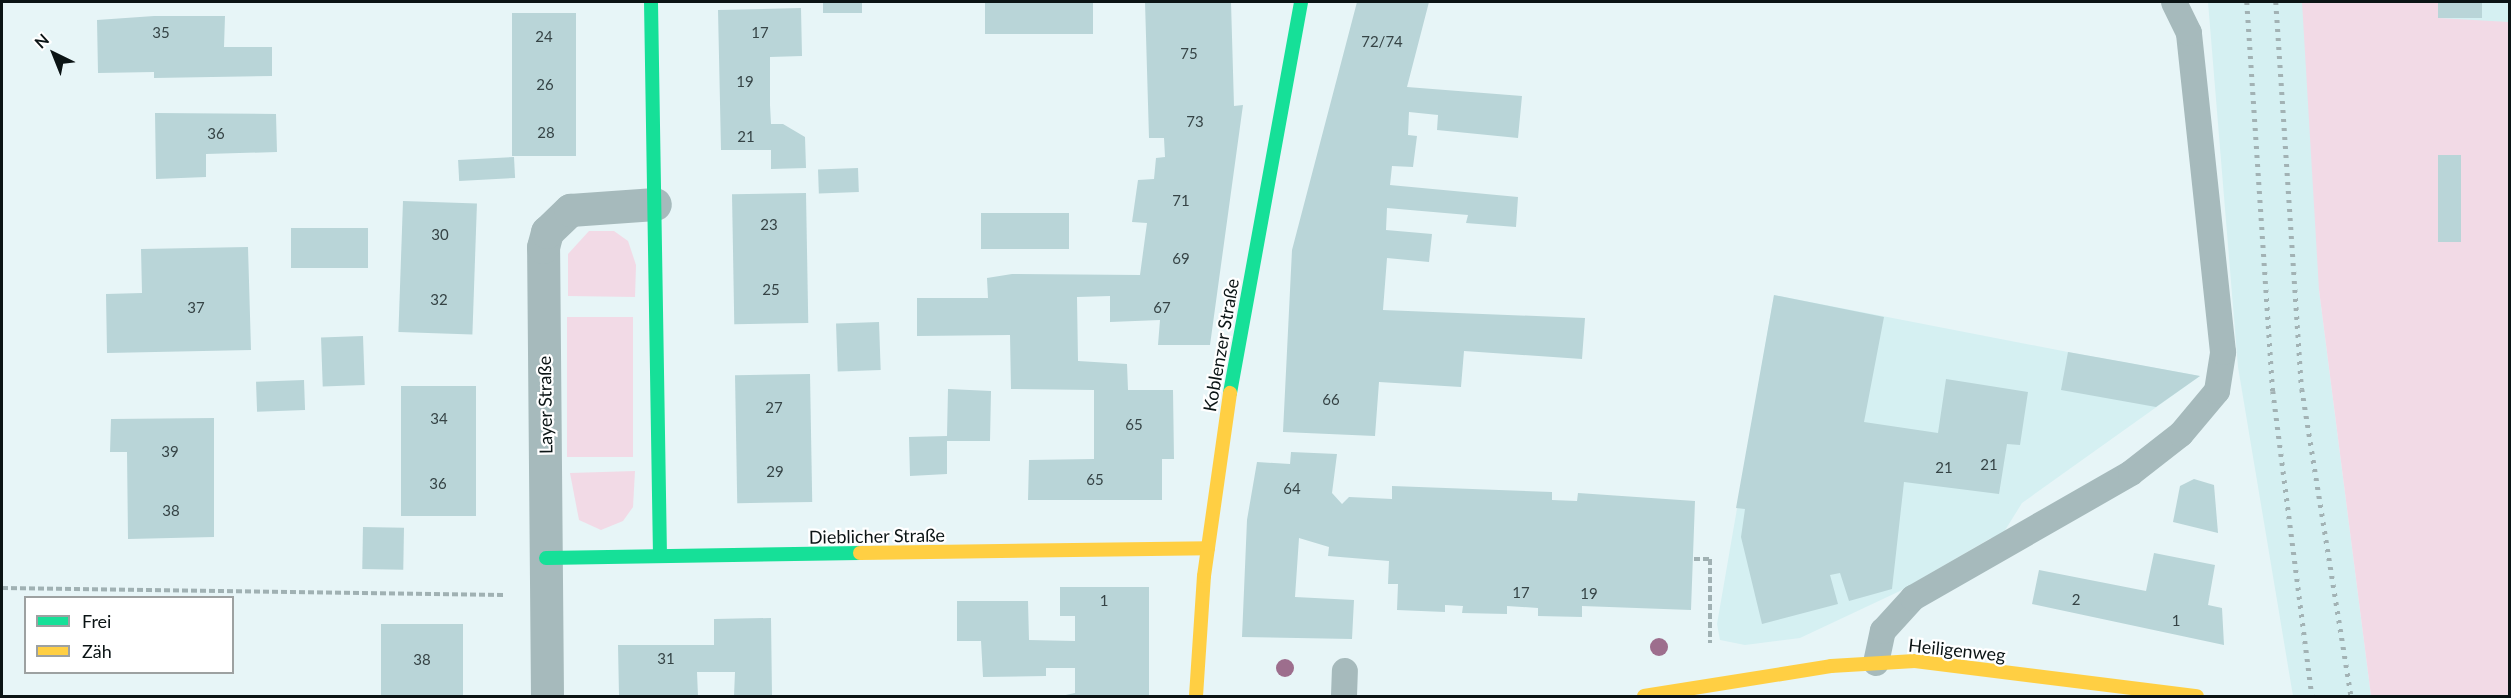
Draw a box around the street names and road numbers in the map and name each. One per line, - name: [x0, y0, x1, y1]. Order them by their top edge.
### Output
- street label: Koblenzer Straße: [1199, 277, 1243, 413]
- street label: Layer Straße: [533, 355, 557, 455]
- street label: Dieblicher Straße: [809, 524, 945, 548]
- street label: Heiligenweg: [1907, 634, 2007, 666]

